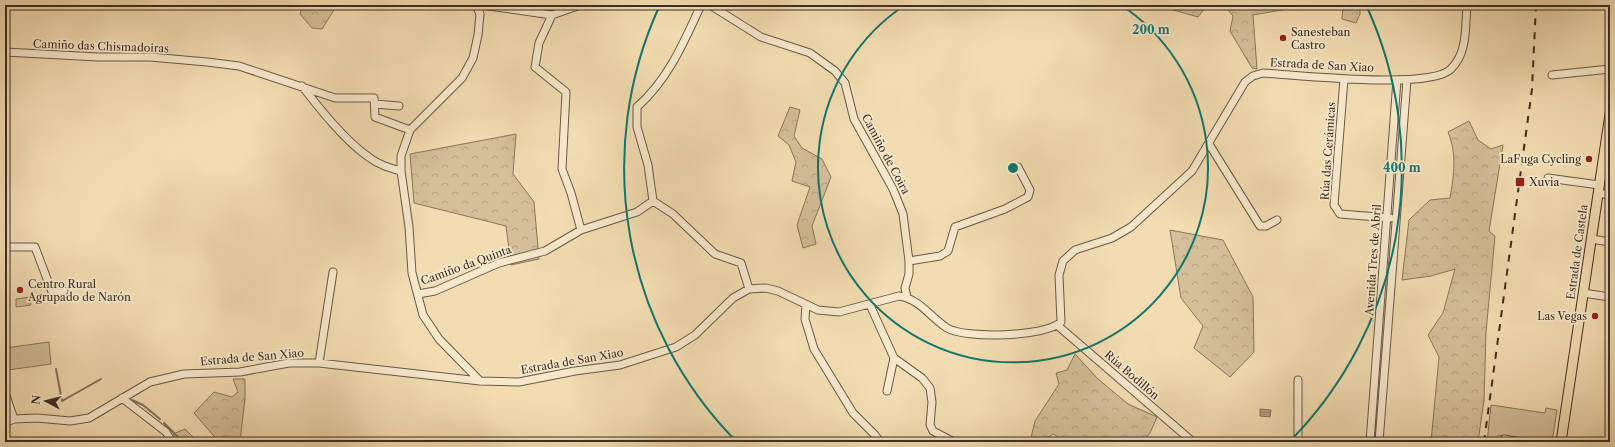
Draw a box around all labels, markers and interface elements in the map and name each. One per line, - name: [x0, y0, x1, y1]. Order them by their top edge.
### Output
- text: 200 m: [1132, 22, 1170, 37]
- place label: Sanesteban Castro: [1291, 25, 1351, 52]
- marker: Sanesteban Castro: [1278, 33, 1288, 43]
- street label: Camiño das Chismadoiras: [33, 37, 169, 55]
- street label: Estrada de San Xiao: [1270, 55, 1375, 75]
- street label: Rúa das Cerámicas: [1318, 101, 1338, 201]
- street label: Camiño de Coira: [859, 111, 913, 197]
- place label: LaFuga Cycling: [1500, 152, 1581, 166]
- marker: LaFuga Cycling: [1584, 154, 1594, 164]
- text: 400 m: [1383, 160, 1421, 175]
- centre of rings: [1006, 161, 1020, 175]
- place label: Xuvia: [1528, 175, 1559, 189]
- marker: Xuvia: [1514, 176, 1526, 188]
- street label: Avenida Tres de Abril: [1362, 203, 1384, 317]
- street label: Estrada de Castela: [1563, 203, 1591, 300]
- street label: Camiño da Quinta: [419, 242, 513, 288]
- place label: Centro Rural Agrupado de Narón: [27, 277, 131, 304]
- marker: Centro Rural Agrupado de Narón: [15, 285, 25, 295]
- place label: Las Vegas: [1537, 309, 1587, 323]
- marker: Las Vegas: [1590, 311, 1600, 321]
- street label: Estrada de San Xiao: [200, 345, 305, 369]
- street label: Estrada de San Xiao: [519, 345, 625, 377]
- street label: Rúa Bodillón: [1102, 347, 1162, 403]
- north arrow: [26, 381, 66, 421]
- text: N: [29, 394, 44, 405]

